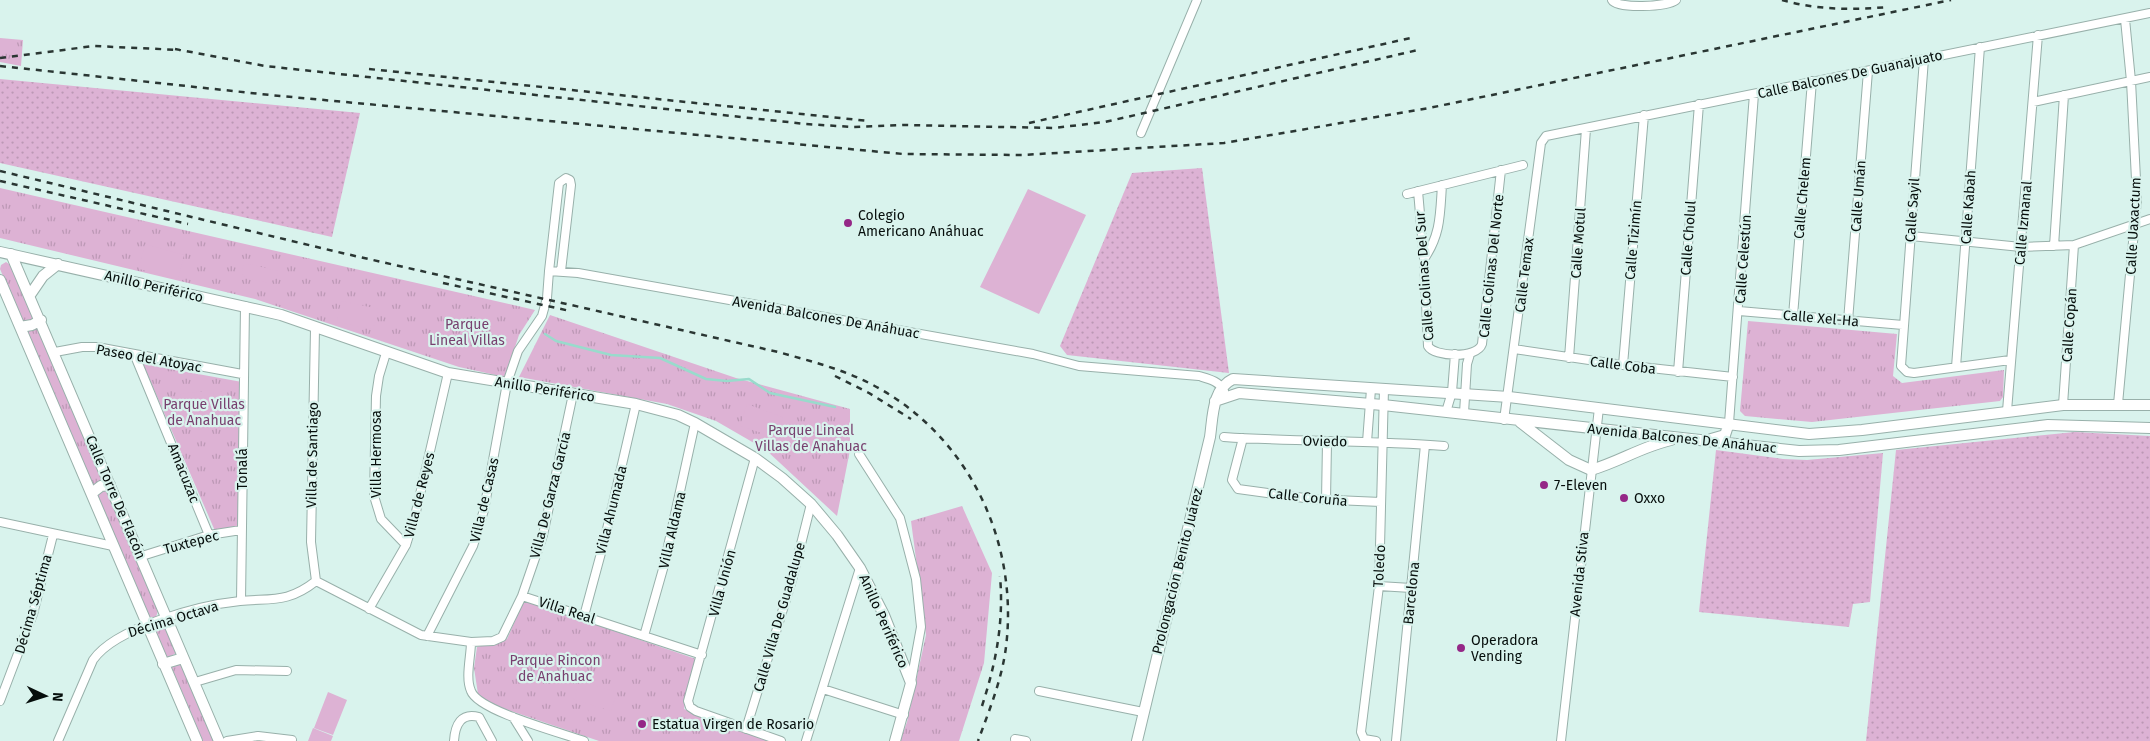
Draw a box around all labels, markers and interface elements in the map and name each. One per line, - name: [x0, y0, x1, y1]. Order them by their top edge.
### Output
- street label: Calle Balcones De Guanajuato: [1756, 47, 1944, 102]
- street label: Calle Chelem: [1790, 157, 1815, 240]
- street label: Calle Umán: [1848, 160, 1869, 232]
- street label: Calle Kabah: [1957, 169, 1980, 245]
- street label: Calle Sayil: [1902, 177, 1923, 243]
- street label: Calle Uaxactum: [2122, 177, 2145, 275]
- street label: Calle Izmanal: [2011, 180, 2036, 266]
- street label: Calle Colinas Del Norte: [1475, 193, 1507, 339]
- street label: Calle Tizimín: [1622, 199, 1645, 281]
- street label: Calle Cholul: [1677, 200, 1700, 276]
- place label: Colegio Americano Anáhuac: [858, 207, 984, 240]
- street label: Calle Motul: [1568, 207, 1589, 279]
- street label: Calle Colinas Del Sur: [1411, 210, 1438, 341]
- street label: Calle Celestún: [1732, 214, 1755, 304]
- marker: Colegio Americano Anáhuac: [842, 217, 854, 229]
- street label: Calle Temax: [1511, 237, 1538, 313]
- street label: Anillo Periférico: [103, 267, 205, 306]
- street label: Calle Copán: [2058, 287, 2081, 363]
- street label: Avenida Balcones De Anáhuac: [731, 293, 921, 342]
- street label: Calle Xel-Ha: [1782, 307, 1860, 330]
- park label: Parque Lineal Villas: [429, 316, 505, 349]
- street label: Paseo del Atoyac: [95, 341, 203, 376]
- street label: Calle Coba: [1589, 353, 1657, 378]
- street label: Anillo Periférico: [494, 373, 596, 406]
- park label: Parque Villas de Anahuac: [163, 396, 245, 429]
- street label: Villa de Santiago: [303, 402, 322, 508]
- street label: Villa Hermosa: [368, 410, 385, 498]
- street label: Avenida Balcones De Anáhuac: [1587, 420, 1778, 457]
- park label: Parque Lineal Villas de Anahuac: [755, 422, 867, 455]
- street label: Villa De Garza García: [526, 430, 574, 560]
- street label: Calle Torre De Flacón: [82, 433, 149, 562]
- street label: Oviedo: [1302, 433, 1347, 450]
- street label: Amacuzac: [164, 441, 203, 506]
- street label: Tonalá: [234, 448, 251, 490]
- street label: Villa de Reyes: [401, 450, 438, 540]
- street label: Villa de Casas: [466, 456, 503, 544]
- street label: Villa Ahumada: [592, 464, 631, 556]
- place label: 7-Eleven: [1554, 477, 1608, 494]
- marker: 7-Eleven: [1538, 479, 1550, 491]
- street label: Calle Coruña: [1267, 485, 1349, 510]
- street label: Prolongación Benito Juárez: [1149, 486, 1206, 656]
- street label: Villa Aldama: [655, 490, 690, 570]
- place label: Oxxo: [1634, 490, 1665, 507]
- marker: Oxxo: [1618, 492, 1630, 504]
- street label: Tuxtepec: [162, 527, 221, 558]
- street label: Avenida Stiva: [1567, 531, 1592, 617]
- street label: Calle Villa De Guadalupe: [750, 540, 809, 694]
- street label: Toledo: [1370, 544, 1389, 588]
- street label: Villa Unión: [705, 548, 740, 619]
- street label: Décima Séptima: [11, 552, 56, 656]
- street label: Barcelona: [1400, 561, 1423, 625]
- street label: Anillo Periférico: [855, 572, 912, 671]
- street label: Villa Real: [536, 593, 597, 628]
- street label: Décima Octava: [126, 598, 220, 641]
- place label: Operadora Vending: [1471, 632, 1538, 665]
- marker: Operadora Vending: [1455, 642, 1467, 654]
- park label: Parque Rincon de Anahuac: [509, 652, 601, 685]
- north arrow: [20, 671, 70, 721]
- text: N: [49, 692, 66, 702]
- place label: Estatua Virgen de Rosario: [652, 716, 814, 733]
- marker: Estatua Virgen de Rosario: [636, 718, 648, 730]

